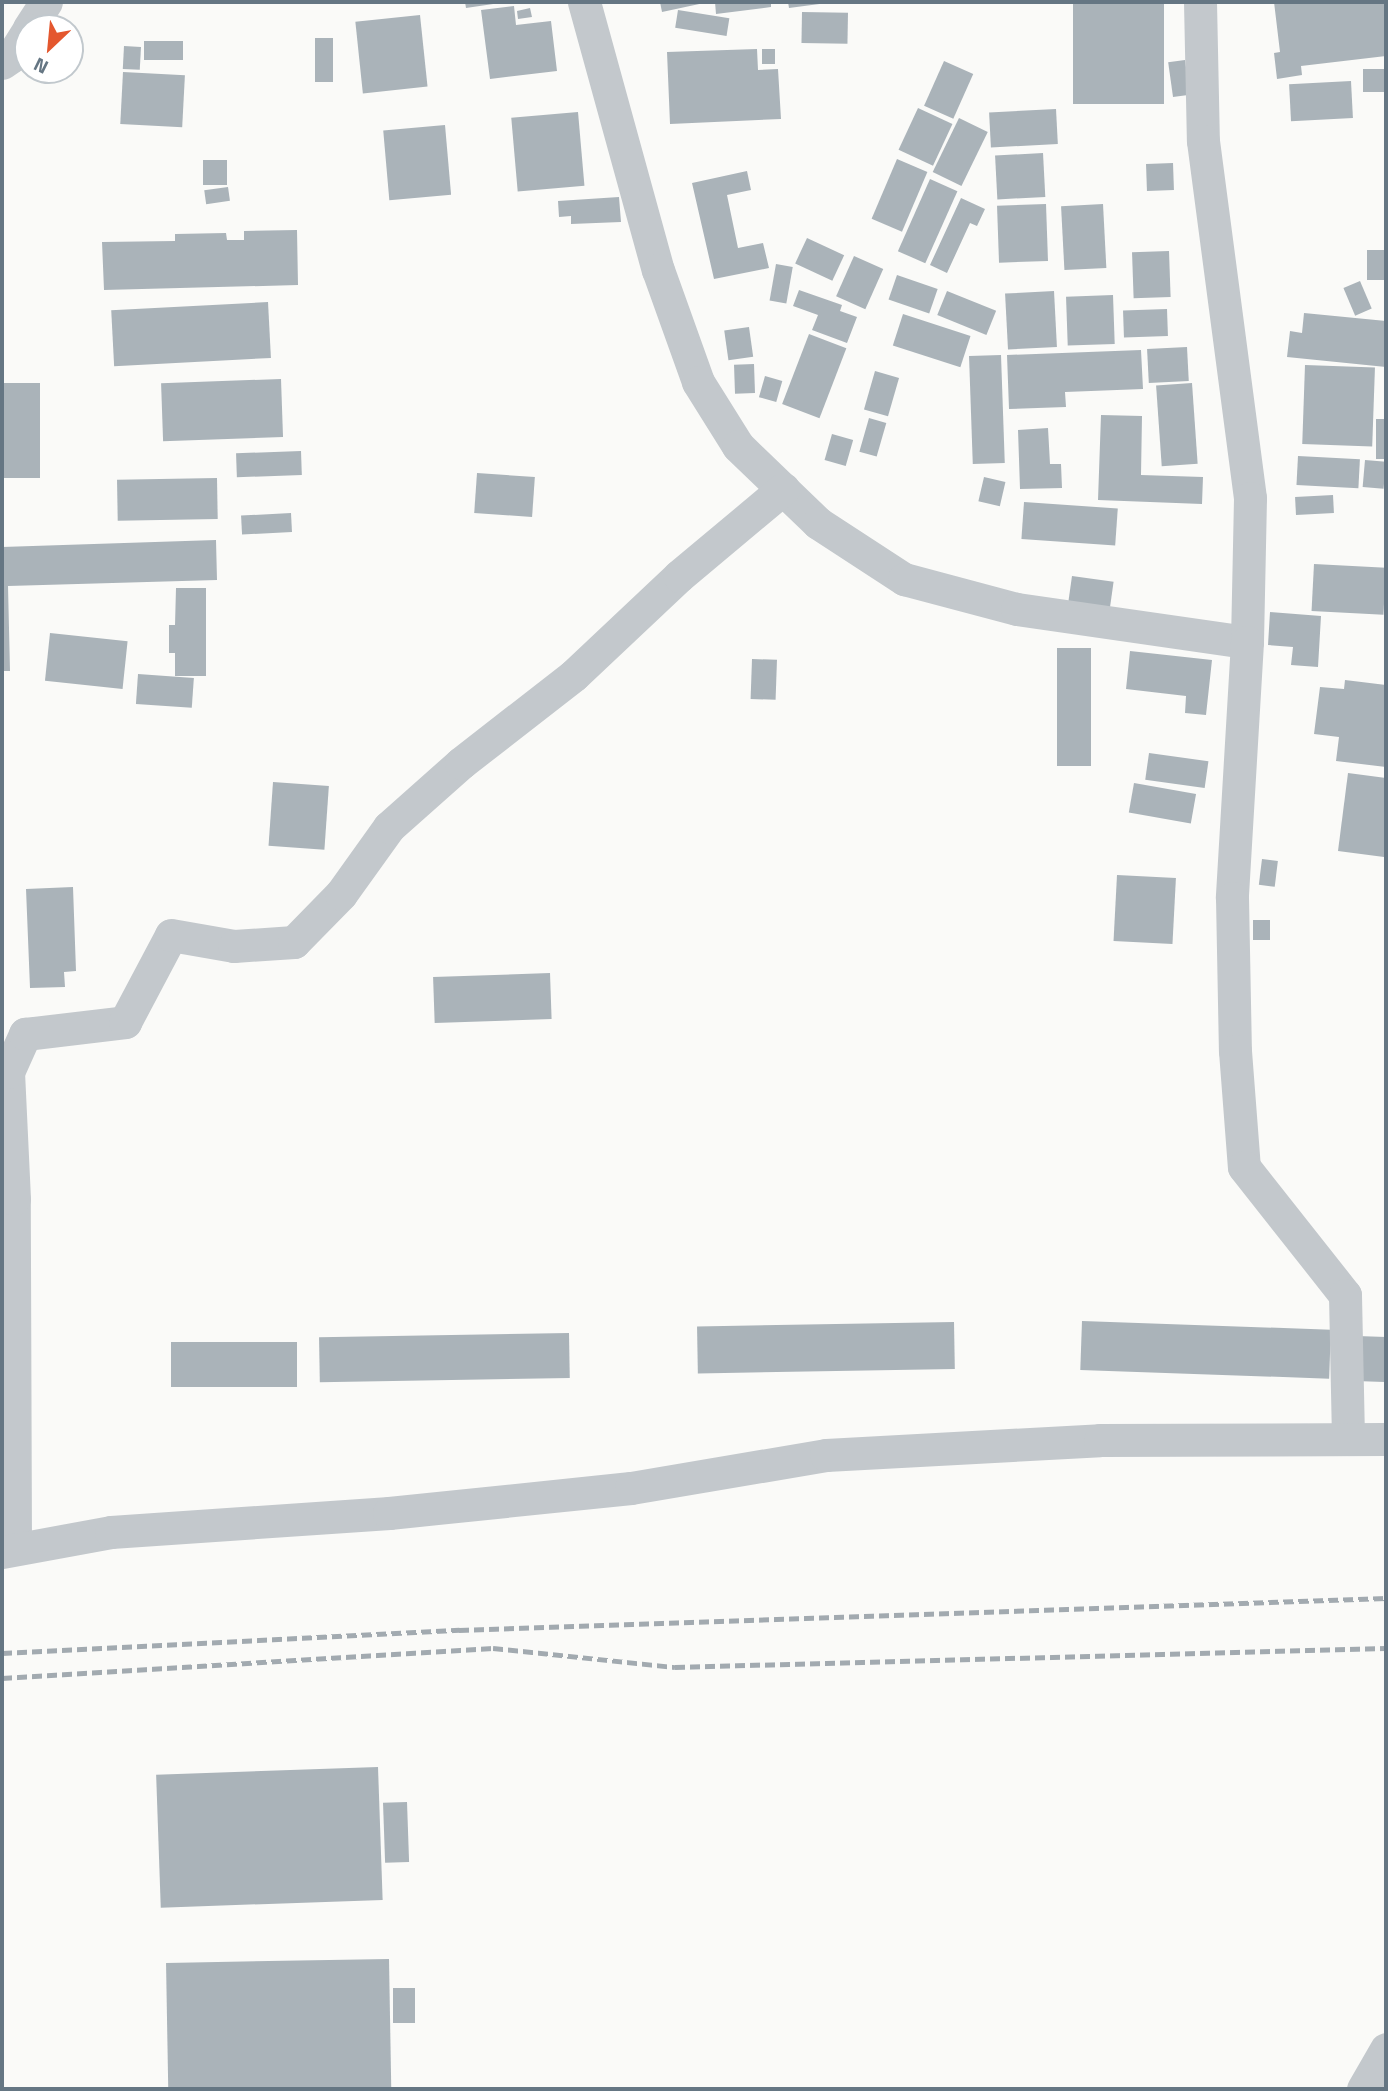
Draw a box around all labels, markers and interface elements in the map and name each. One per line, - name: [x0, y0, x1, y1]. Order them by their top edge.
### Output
- north arrow: [14, 14, 84, 84]
- text: N: [28, 51, 53, 82]

